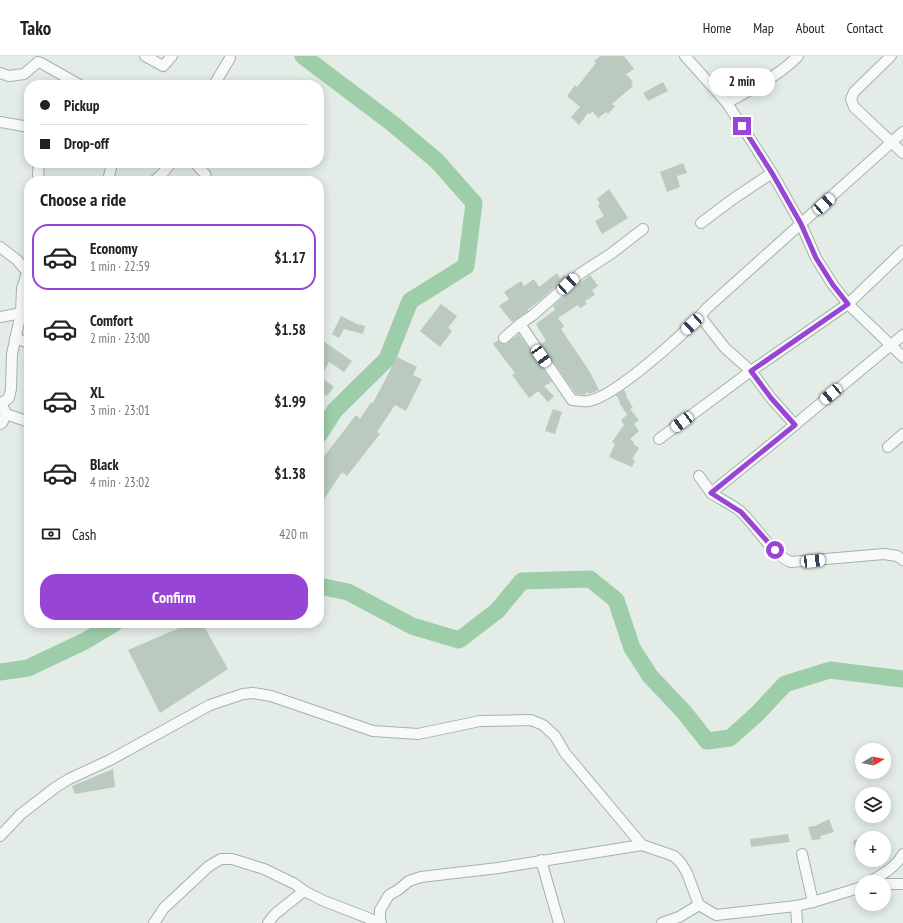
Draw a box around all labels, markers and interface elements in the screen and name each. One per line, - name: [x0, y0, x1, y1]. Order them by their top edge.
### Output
- text: Tako: [20, 16, 51, 40]
- text: Home: [703, 19, 731, 37]
- text: Map: [753, 19, 774, 37]
- text: About: [796, 19, 825, 37]
- text: Contact: [847, 19, 883, 37]
- callout: 2 min: [709, 68, 775, 96]
- text: 2 min: [729, 73, 755, 90]
- text: Pickup: [64, 96, 99, 115]
- route end: [733, 117, 751, 135]
- text: Drop-off: [64, 134, 109, 153]
- text: Choose a ride: [40, 188, 126, 211]
- car: [811, 192, 837, 216]
- icon: car: [42, 239, 78, 275]
- text: Economy: [90, 239, 138, 258]
- text: $1.17: [274, 248, 306, 267]
- text: 1 min · 22:59: [90, 258, 150, 275]
- car: [555, 271, 581, 297]
- icon: car: [42, 311, 78, 347]
- text: Comfort: [90, 311, 133, 330]
- car: [679, 311, 705, 337]
- text: $1.58: [274, 320, 306, 339]
- text: 2 min · 23:00: [90, 330, 150, 347]
- car: [529, 343, 553, 369]
- car: [818, 382, 844, 406]
- icon: car: [42, 383, 78, 419]
- text: XL: [90, 383, 104, 402]
- text: $1.99: [274, 392, 306, 411]
- text: 3 min · 23:01: [90, 402, 150, 419]
- car: [669, 410, 695, 434]
- icon: car: [42, 455, 78, 491]
- text: Black: [90, 455, 119, 474]
- text: $1.38: [274, 464, 306, 483]
- text: 4 min · 23:02: [90, 474, 150, 491]
- icon: cash: [40, 523, 62, 545]
- text: Cash: [72, 525, 96, 544]
- text: 420 m: [279, 526, 308, 543]
- route start: [766, 541, 784, 559]
- car: [800, 554, 826, 568]
- button: Confirm: [40, 574, 308, 620]
- north arrow: [855, 743, 891, 779]
- map controls: [855, 743, 891, 911]
- button: layers: [855, 787, 891, 823]
- button: +: [855, 831, 891, 867]
- button: −: [855, 875, 891, 911]

